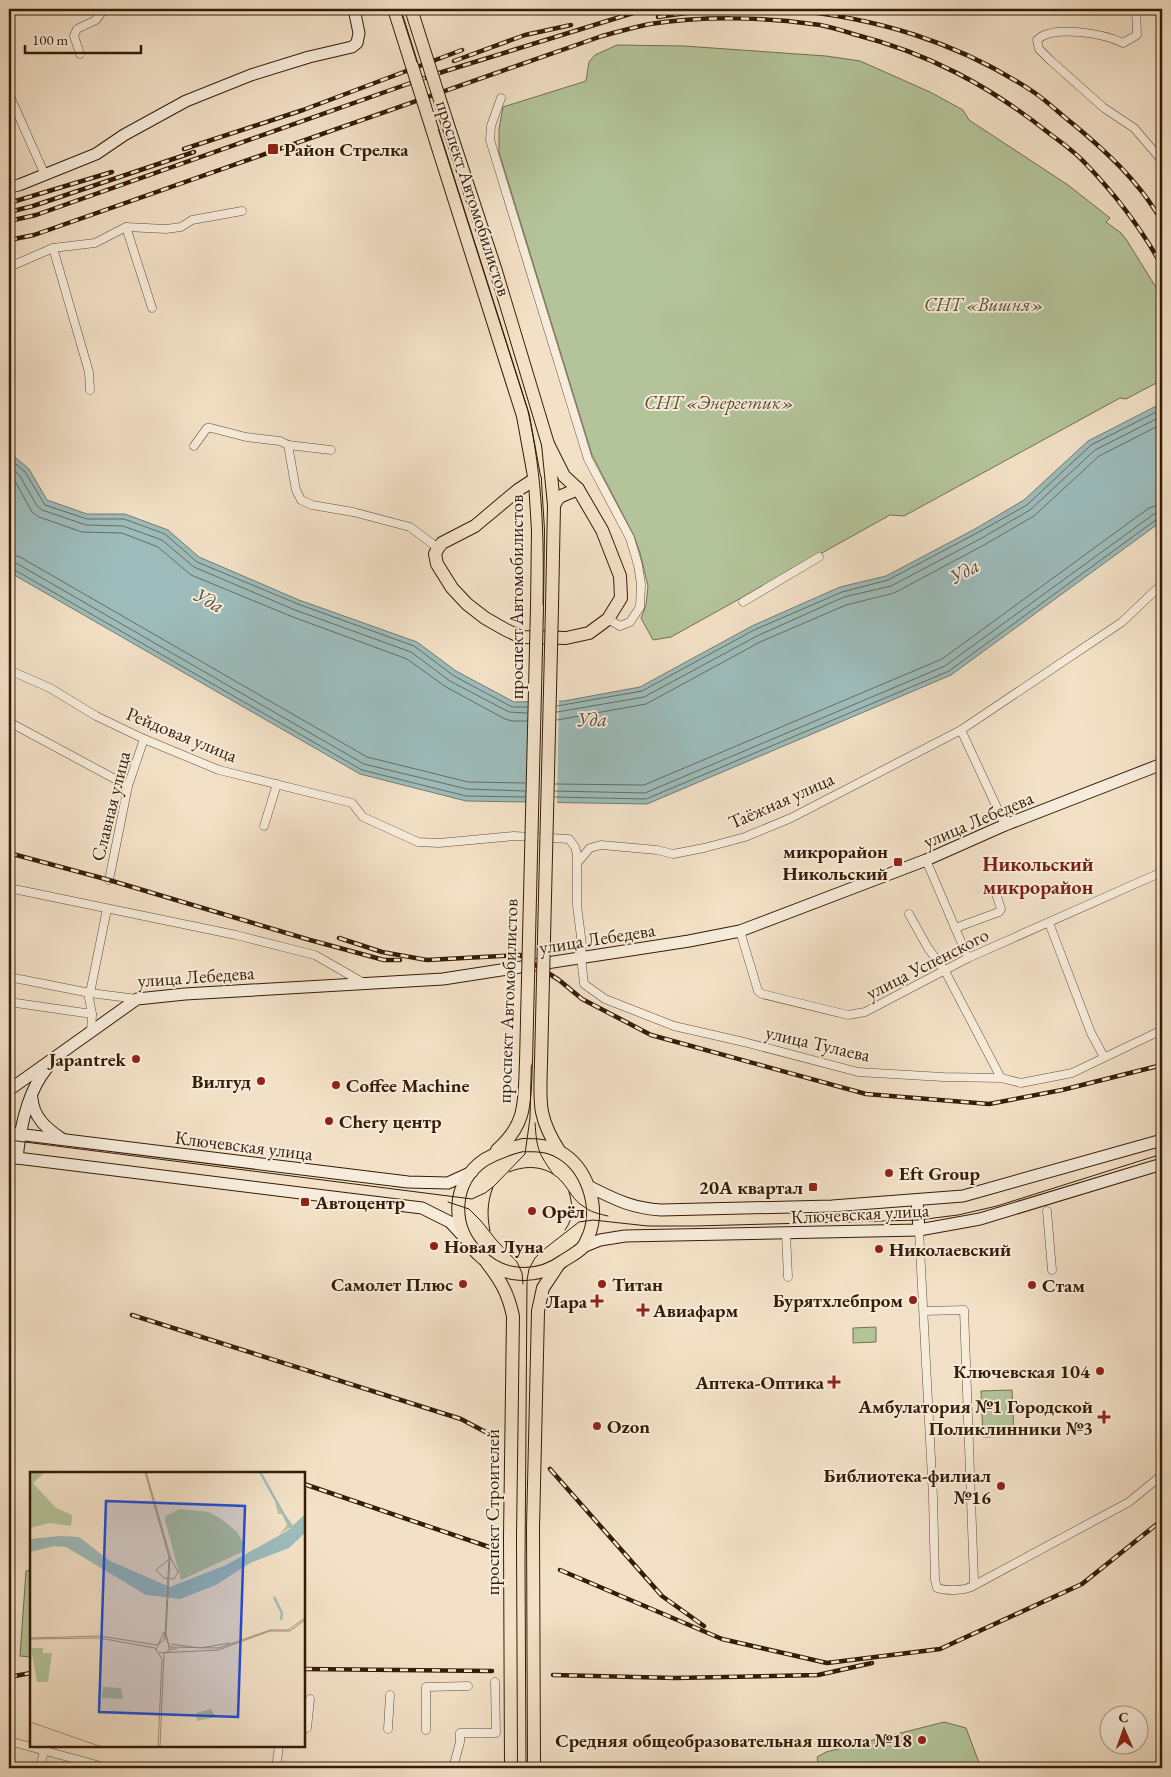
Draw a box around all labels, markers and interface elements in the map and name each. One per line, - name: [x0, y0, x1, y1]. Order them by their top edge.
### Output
- scale bar: [25, 22, 141, 54]
- text: 100 m: [32, 30, 69, 49]
- street label: проспект Автомобилистов: [430, 97, 517, 299]
- place label: Район Стрелка: [284, 137, 409, 162]
- marker: Район Стрелка: [266, 142, 280, 156]
- park label: СНТ «Вишня»: [924, 292, 1044, 317]
- park label: СНТ «Энергетик»: [644, 390, 794, 415]
- street label: проспект Автомобилистов: [504, 495, 529, 699]
- water label: Уда: [944, 552, 984, 590]
- water label: Уда: [189, 581, 229, 619]
- street label: Рейдовая улица: [123, 701, 241, 768]
- water label: Уда: [576, 706, 608, 732]
- street label: Славная улица: [85, 748, 136, 864]
- street label: Таёжная улица: [725, 766, 838, 835]
- street label: улица Лебедева: [919, 785, 1037, 854]
- place label: микрорайон Никольский: [782, 839, 888, 886]
- district label: Никольский микрорайон: [982, 851, 1094, 900]
- marker: микрорайон Никольский: [892, 856, 904, 868]
- street label: проспект Автомобилистов: [491, 898, 524, 1104]
- street label: улица Лебедева: [537, 917, 657, 960]
- street label: улица Успенского: [862, 922, 993, 1005]
- street label: улица Лебедева: [137, 960, 256, 993]
- street label: улица Тулаева: [763, 1019, 873, 1068]
- place label: Japantrek: [47, 1047, 127, 1072]
- marker: Japantrek: [130, 1053, 142, 1065]
- place label: Вилгуд: [192, 1069, 251, 1094]
- place label: Coffee Machine: [346, 1073, 469, 1098]
- marker: Вилгуд: [255, 1075, 267, 1087]
- marker: Coffee Machine: [330, 1079, 342, 1091]
- place label: Chery центр: [339, 1109, 442, 1134]
- marker: Chery центр: [323, 1115, 335, 1127]
- street label: Ключевская улица: [174, 1125, 315, 1166]
- place label: Eft Group: [899, 1161, 980, 1186]
- marker: Eft Group: [883, 1167, 895, 1179]
- place label: 20А квартал: [699, 1175, 803, 1200]
- marker: 20А квартал: [807, 1181, 819, 1193]
- place label: Автоцентр: [314, 1190, 406, 1215]
- marker: Автоцентр: [299, 1196, 311, 1208]
- street label: Ключевская улица: [790, 1197, 930, 1230]
- place label: Орёл: [542, 1199, 585, 1224]
- marker: Орёл: [526, 1205, 538, 1217]
- place label: Новая Луна: [444, 1234, 544, 1259]
- place label: Николаевский: [889, 1237, 1011, 1262]
- marker: Новая Луна: [428, 1240, 440, 1252]
- marker: Николаевский: [873, 1243, 885, 1255]
- place label: Самолет Плюс: [331, 1272, 453, 1297]
- place label: Титан: [612, 1272, 663, 1297]
- place label: Стам: [1042, 1273, 1085, 1298]
- marker: Самолет Плюс: [457, 1278, 469, 1290]
- marker: Титан: [596, 1278, 608, 1290]
- marker: Стам: [1026, 1279, 1038, 1291]
- place label: Бурятхлебпром: [773, 1288, 903, 1313]
- place label: Лара: [546, 1289, 588, 1314]
- marker: Бурятхлебпром: [907, 1294, 919, 1306]
- marker: Лара: [591, 1295, 603, 1307]
- place label: Авиафарм: [652, 1298, 739, 1323]
- marker: Авиафарм: [637, 1304, 649, 1316]
- place label: Ключевская 104: [953, 1359, 1091, 1384]
- marker: Ключевская 104: [1094, 1365, 1106, 1377]
- place label: Аптека-Оптика: [694, 1370, 825, 1395]
- marker: Аптека-Оптика: [828, 1376, 840, 1388]
- place label: Амбулатория №1 Городской Поликлинники №3: [857, 1394, 1093, 1441]
- marker: Амбулатория №1 Городской Поликлинники №3: [1097, 1410, 1111, 1424]
- place label: Ozon: [607, 1414, 650, 1439]
- marker: Ozon: [591, 1420, 603, 1432]
- street label: проспект Строителей: [480, 1429, 505, 1595]
- place label: Библиотека-филиал №16: [824, 1463, 991, 1510]
- inset map: [30, 1472, 305, 1747]
- marker: Библиотека-филиал №16: [995, 1480, 1007, 1492]
- north arrow: [1098, 1704, 1148, 1754]
- text: С: [1118, 1708, 1129, 1726]
- place label: Средняя общеобразовательная школа №18: [555, 1728, 912, 1753]
- marker: Средняя общеобразовательная школа №18: [916, 1734, 928, 1746]

